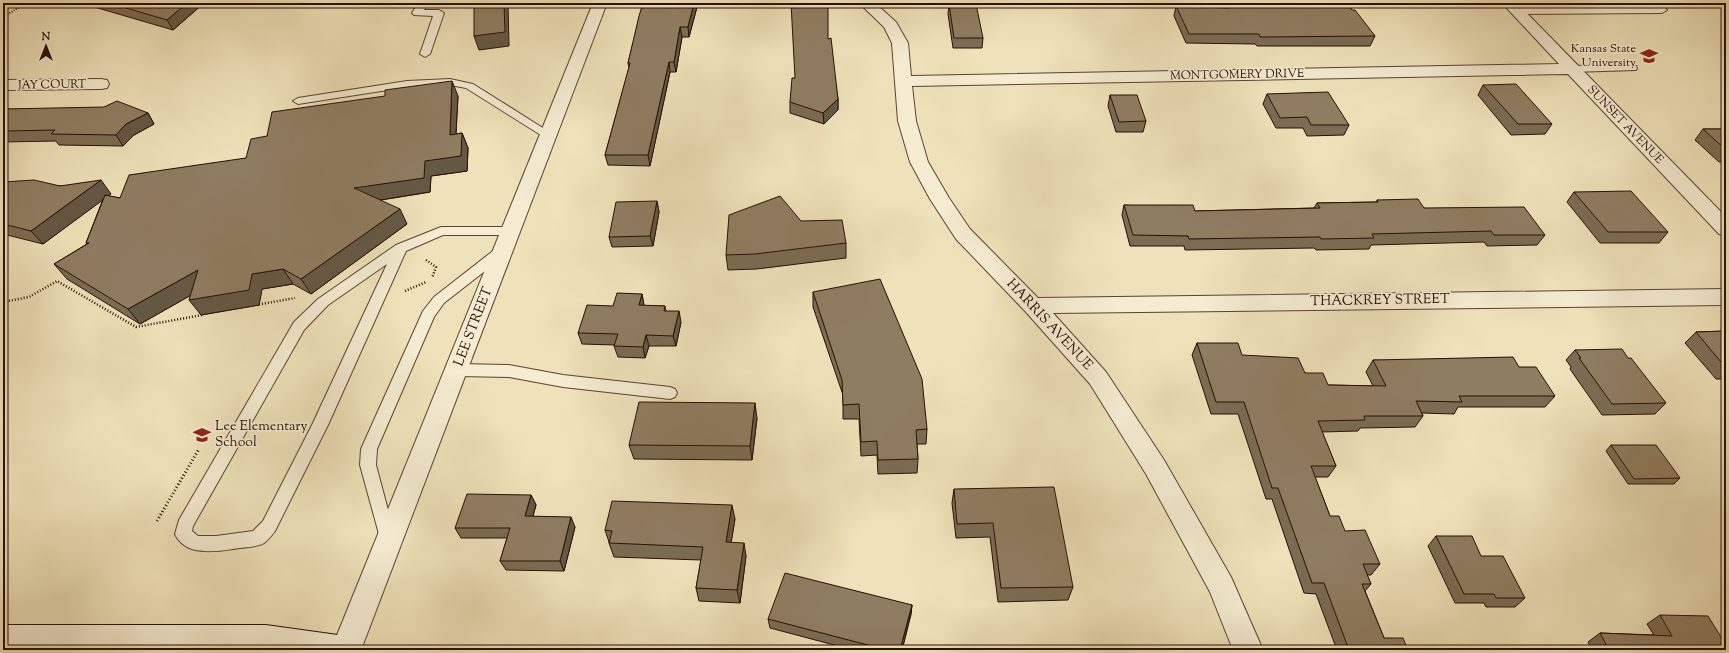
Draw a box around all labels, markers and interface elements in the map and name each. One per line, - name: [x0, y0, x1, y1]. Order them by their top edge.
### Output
- north arrow: [26, 26, 66, 66]
- text: N: [41, 29, 51, 45]
- place label: Kansas State University: [1571, 40, 1636, 72]
- school or university icon: Kansas State University: [1639, 46, 1659, 66]
- street label: MONTGOMERY DRIVE: [1170, 65, 1305, 85]
- street label: JAY COURT: [17, 75, 87, 95]
- street label: SUNSET AVENUE: [1583, 82, 1668, 169]
- street label: HARRIS AVENUE: [1001, 275, 1097, 376]
- street label: LEE STREET: [450, 284, 498, 369]
- street label: THACKREY STREET: [1310, 290, 1450, 312]
- place label: Lee Elementary School: [215, 417, 308, 453]
- school or university icon: Lee Elementary School: [192, 425, 212, 445]

